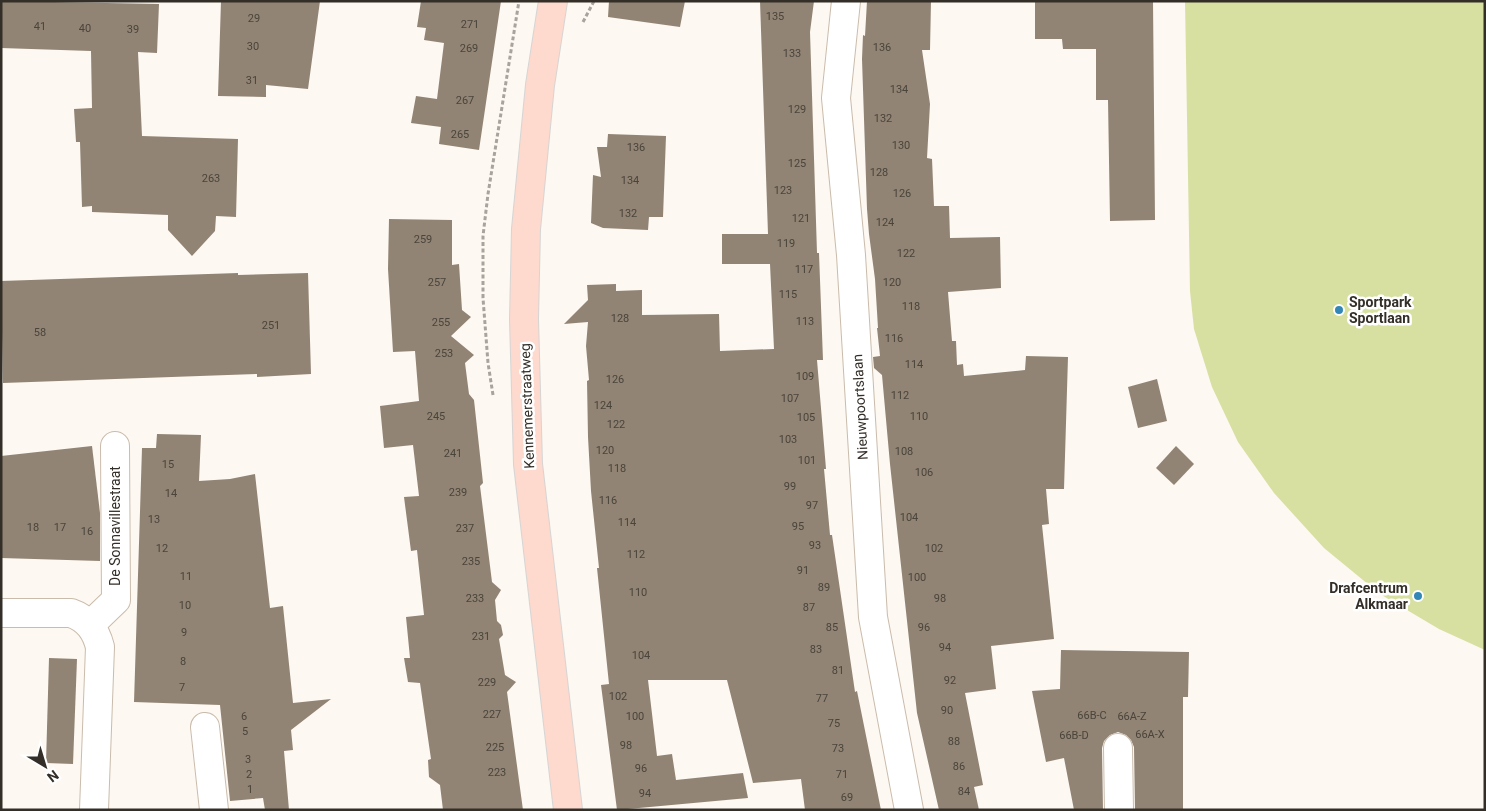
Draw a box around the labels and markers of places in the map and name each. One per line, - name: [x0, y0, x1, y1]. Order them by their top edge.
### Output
- place label: Sportpark Sportlaan: [1349, 294, 1412, 326]
- marker: Sportpark Sportlaan: [1333, 304, 1345, 316]
- place label: Drafcentrum Alkmaar: [1329, 580, 1408, 612]
- marker: Drafcentrum Alkmaar: [1412, 590, 1424, 602]

